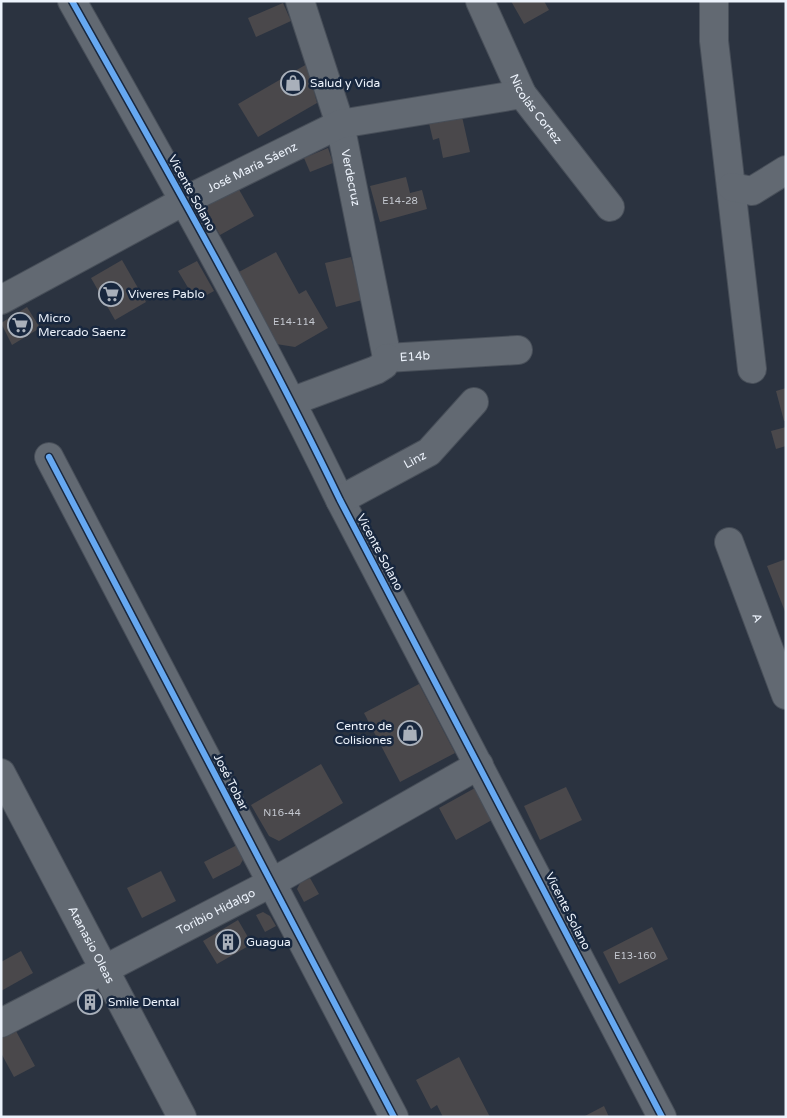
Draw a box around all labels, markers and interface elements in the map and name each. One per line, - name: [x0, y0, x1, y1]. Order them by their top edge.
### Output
- shop icon: Salud y Vida: [280, 70, 306, 96]
- street label: Nicolás Cortez: [507, 72, 565, 146]
- place label: Salud y Vida: [310, 76, 380, 90]
- street label: José María Sáenz: [205, 139, 299, 195]
- street label: Verdecruz: [338, 148, 363, 207]
- street label: Vicente Solano: [165, 152, 219, 234]
- house number: E14-28: [382, 195, 418, 207]
- supermarket icon: Viveres Pablo: [98, 281, 124, 307]
- place label: Viveres Pablo: [128, 287, 205, 301]
- place label: Micro Mercado Saenz: [38, 311, 126, 339]
- supermarket icon: Micro Mercado Saenz: [7, 312, 33, 338]
- house number: E14-114: [273, 316, 315, 328]
- street label: E14b: [399, 348, 431, 364]
- street label: Linz: [401, 448, 428, 471]
- street label: Vicente Solano: [354, 511, 406, 593]
- street label: A: [749, 611, 765, 625]
- place label: Centro de Colisiones: [335, 719, 392, 747]
- shop icon: Centro de Colisiones: [397, 720, 423, 746]
- street label: José Tobar: [211, 752, 251, 813]
- house number: N16-44: [263, 807, 301, 819]
- street label: Vicente Solano: [542, 870, 594, 952]
- street label: Toribio Hidalgo: [174, 885, 258, 938]
- street label: Atanasio Oleas: [65, 904, 117, 986]
- building icon: Guagua: [215, 929, 241, 955]
- place label: Guagua: [246, 935, 291, 949]
- house number: E13-160: [614, 950, 656, 962]
- building icon: Smile Dental: [77, 989, 103, 1015]
- place label: Smile Dental: [108, 995, 179, 1009]

